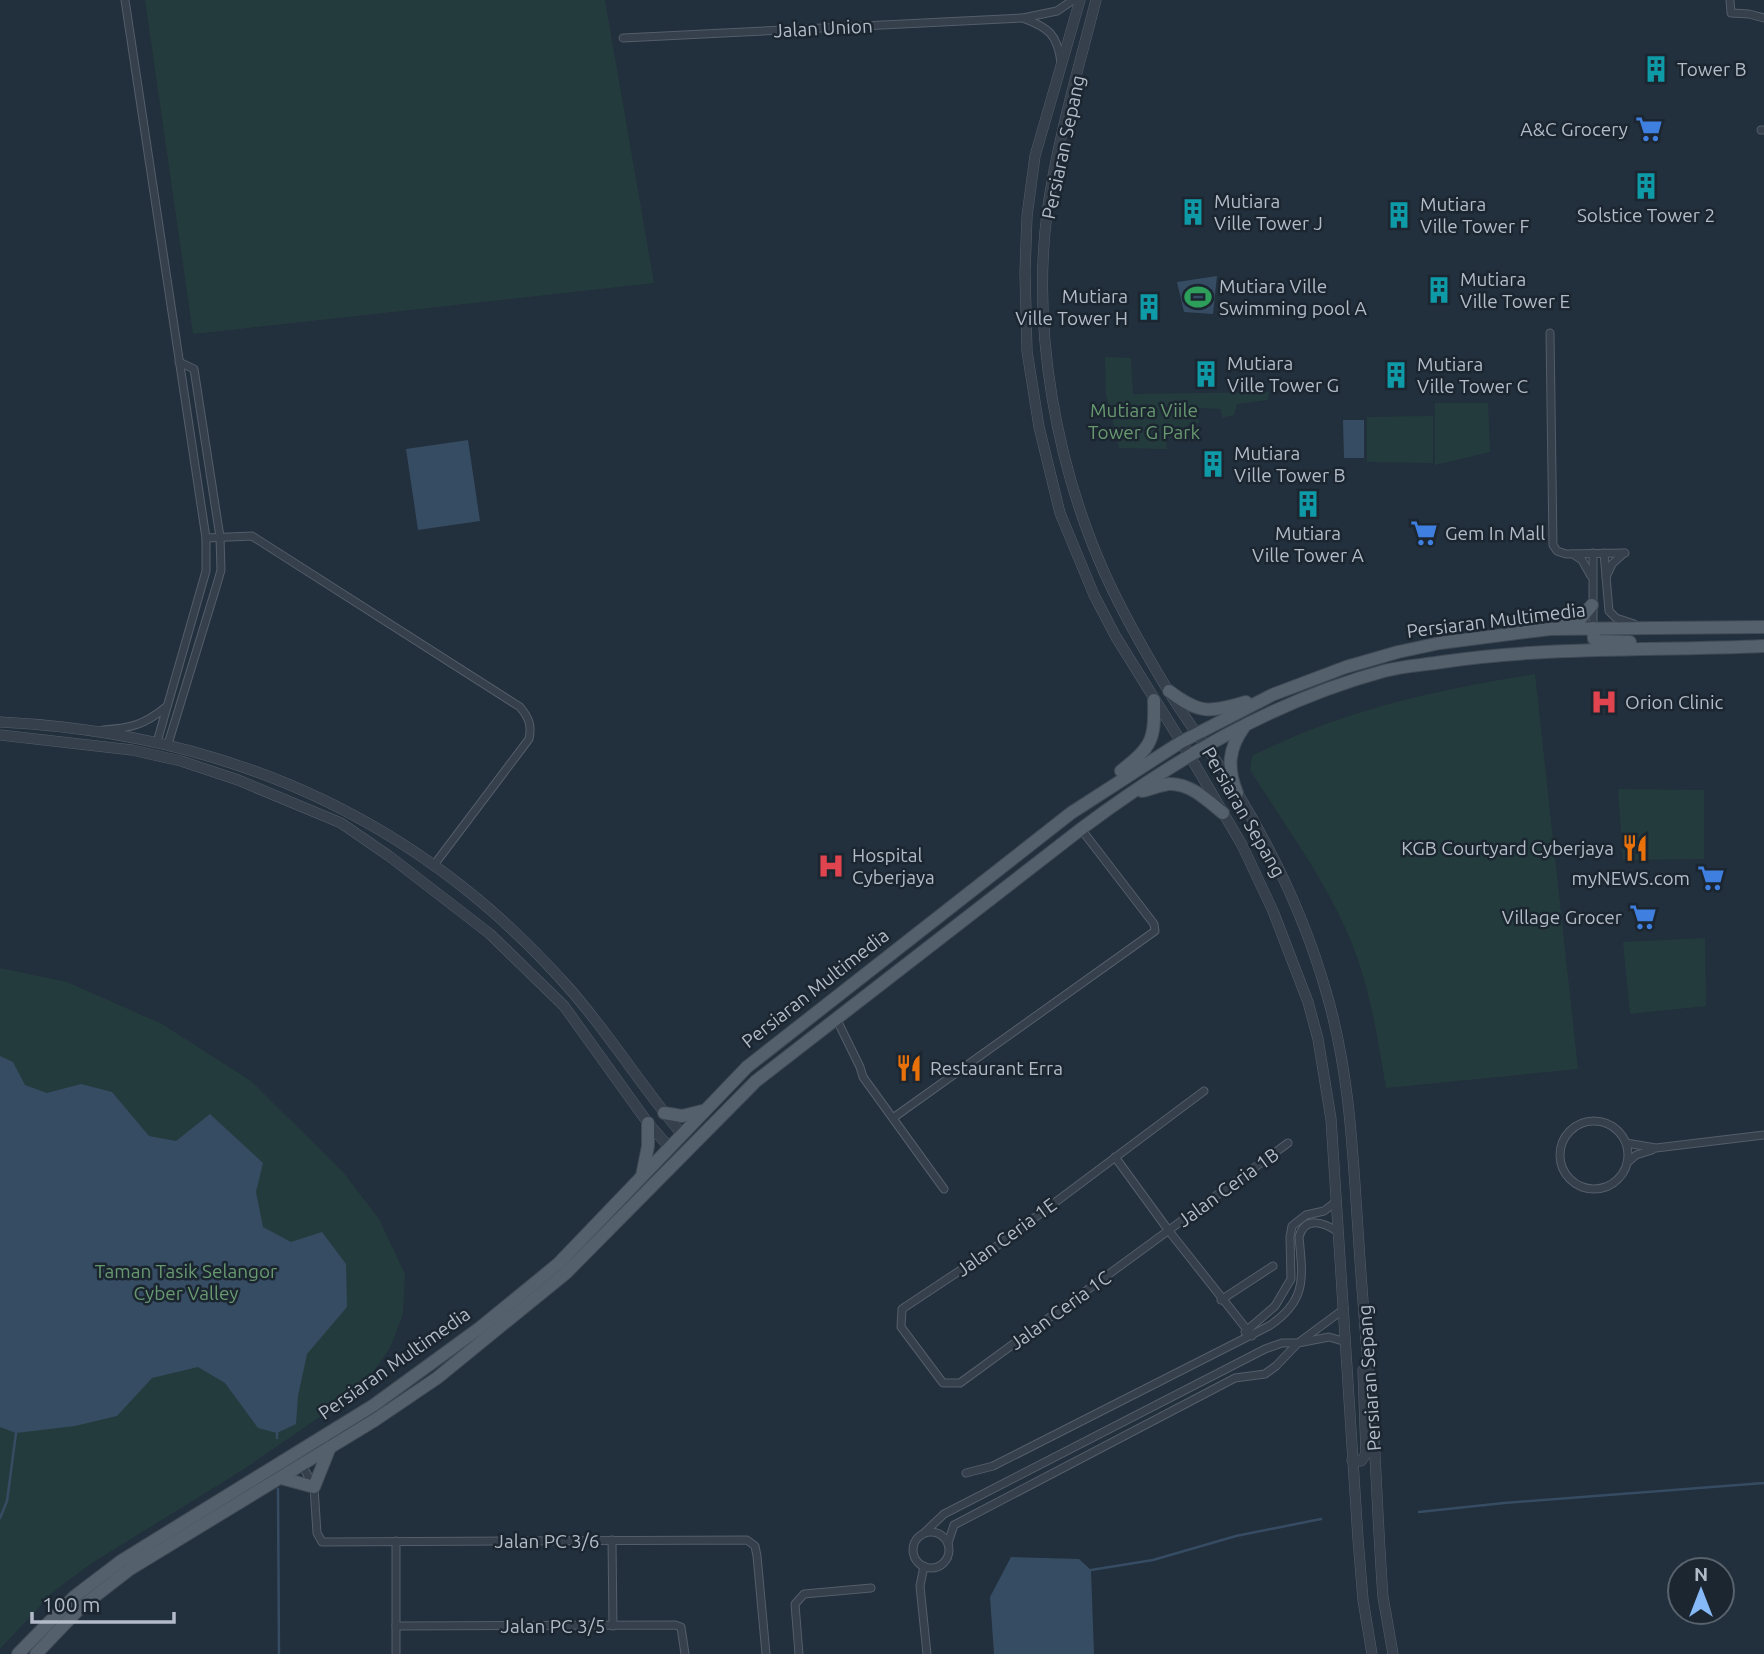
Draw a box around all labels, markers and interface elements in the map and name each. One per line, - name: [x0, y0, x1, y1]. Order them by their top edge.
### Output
- street label: Jalan Union: [773, 14, 873, 42]
- building icon: Tower B: [1641, 54, 1671, 84]
- place label: Tower B: [1677, 58, 1747, 80]
- street label: Persiaran Sepang: [1037, 73, 1089, 221]
- supermarket icon: A&C Grocery: [1634, 114, 1664, 144]
- place label: A&C Grocery: [1520, 118, 1628, 140]
- building icon: Solstice Tower 2: [1631, 171, 1661, 201]
- place label: Mutiara Ville Tower J: [1214, 190, 1323, 234]
- place label: Mutiara Ville Tower F: [1420, 193, 1530, 237]
- building icon: Mutiara Ville Tower J: [1178, 197, 1208, 227]
- building icon: Mutiara Ville Tower F: [1384, 200, 1414, 230]
- place label: Solstice Tower 2: [1577, 204, 1715, 226]
- place label: Mutiara Ville Tower E: [1460, 268, 1570, 312]
- place label: Mutiara Ville Swimming pool A: [1219, 275, 1368, 319]
- building icon: Mutiara Ville Tower E: [1424, 275, 1454, 305]
- sports icon: Mutiara Ville Swimming pool A: [1183, 282, 1213, 312]
- place label: Mutiara Ville Tower H: [1015, 285, 1128, 329]
- building icon: Mutiara Ville Tower H: [1134, 292, 1164, 322]
- place label: Mutiara Ville Tower G: [1227, 352, 1339, 396]
- place label: Mutiara Ville Tower C: [1417, 353, 1529, 397]
- building icon: Mutiara Ville Tower G: [1191, 359, 1221, 389]
- building icon: Mutiara Ville Tower C: [1381, 360, 1411, 390]
- park label: Mutiara Viile Tower G Park: [1088, 399, 1201, 443]
- place label: Mutiara Ville Tower B: [1234, 442, 1346, 486]
- building icon: Mutiara Ville Tower B: [1198, 449, 1228, 479]
- building icon: Mutiara Ville Tower A: [1293, 489, 1323, 519]
- supermarket icon: Gem In Mall: [1409, 518, 1439, 548]
- place label: Mutiara Ville Tower A: [1252, 522, 1365, 566]
- place label: Gem In Mall: [1445, 522, 1545, 544]
- street label: Persiaran Multimedia: [1405, 598, 1587, 642]
- hospital icon: Orion Clinic: [1589, 687, 1619, 717]
- place label: Orion Clinic: [1625, 691, 1724, 713]
- street label: Persiaran Sepang: [1198, 743, 1290, 881]
- restaurant icon: KGB Courtyard Cyberjaya: [1620, 833, 1650, 863]
- place label: KGB Courtyard Cyberjaya: [1401, 837, 1614, 859]
- place label: Hospital Cyberjaya: [852, 844, 935, 888]
- hospital icon: Hospital Cyberjaya: [816, 851, 846, 881]
- supermarket icon: myNEWS.com: [1696, 863, 1726, 893]
- place label: myNEWS.com: [1572, 867, 1690, 889]
- supermarket icon: Village Grocer: [1628, 902, 1658, 932]
- place label: Village Grocer: [1502, 906, 1622, 928]
- street label: Persiaran Multimedia: [737, 924, 893, 1052]
- restaurant icon: Restaurant Erra: [894, 1053, 924, 1083]
- place label: Restaurant Erra: [930, 1057, 1063, 1079]
- street label: Jalan Ceria 1B: [1173, 1143, 1283, 1231]
- street label: Jalan Ceria 1E: [952, 1193, 1060, 1281]
- park label: Taman Tasik Selangor Cyber Valley: [95, 1260, 277, 1304]
- street label: Jalan Ceria 1C: [1005, 1266, 1115, 1354]
- street label: Persiaran Multimedia: [314, 1302, 474, 1424]
- street label: Persiaran Sepang: [1353, 1304, 1385, 1452]
- street label: Jalan PC 3/6: [495, 1530, 599, 1552]
- north arrow: [1666, 1556, 1736, 1626]
- text: N: [1694, 1563, 1708, 1585]
- scale bar: [32, 1580, 173, 1624]
- text: 100 m: [42, 1592, 100, 1616]
- street label: Jalan PC 3/5: [501, 1615, 605, 1637]

